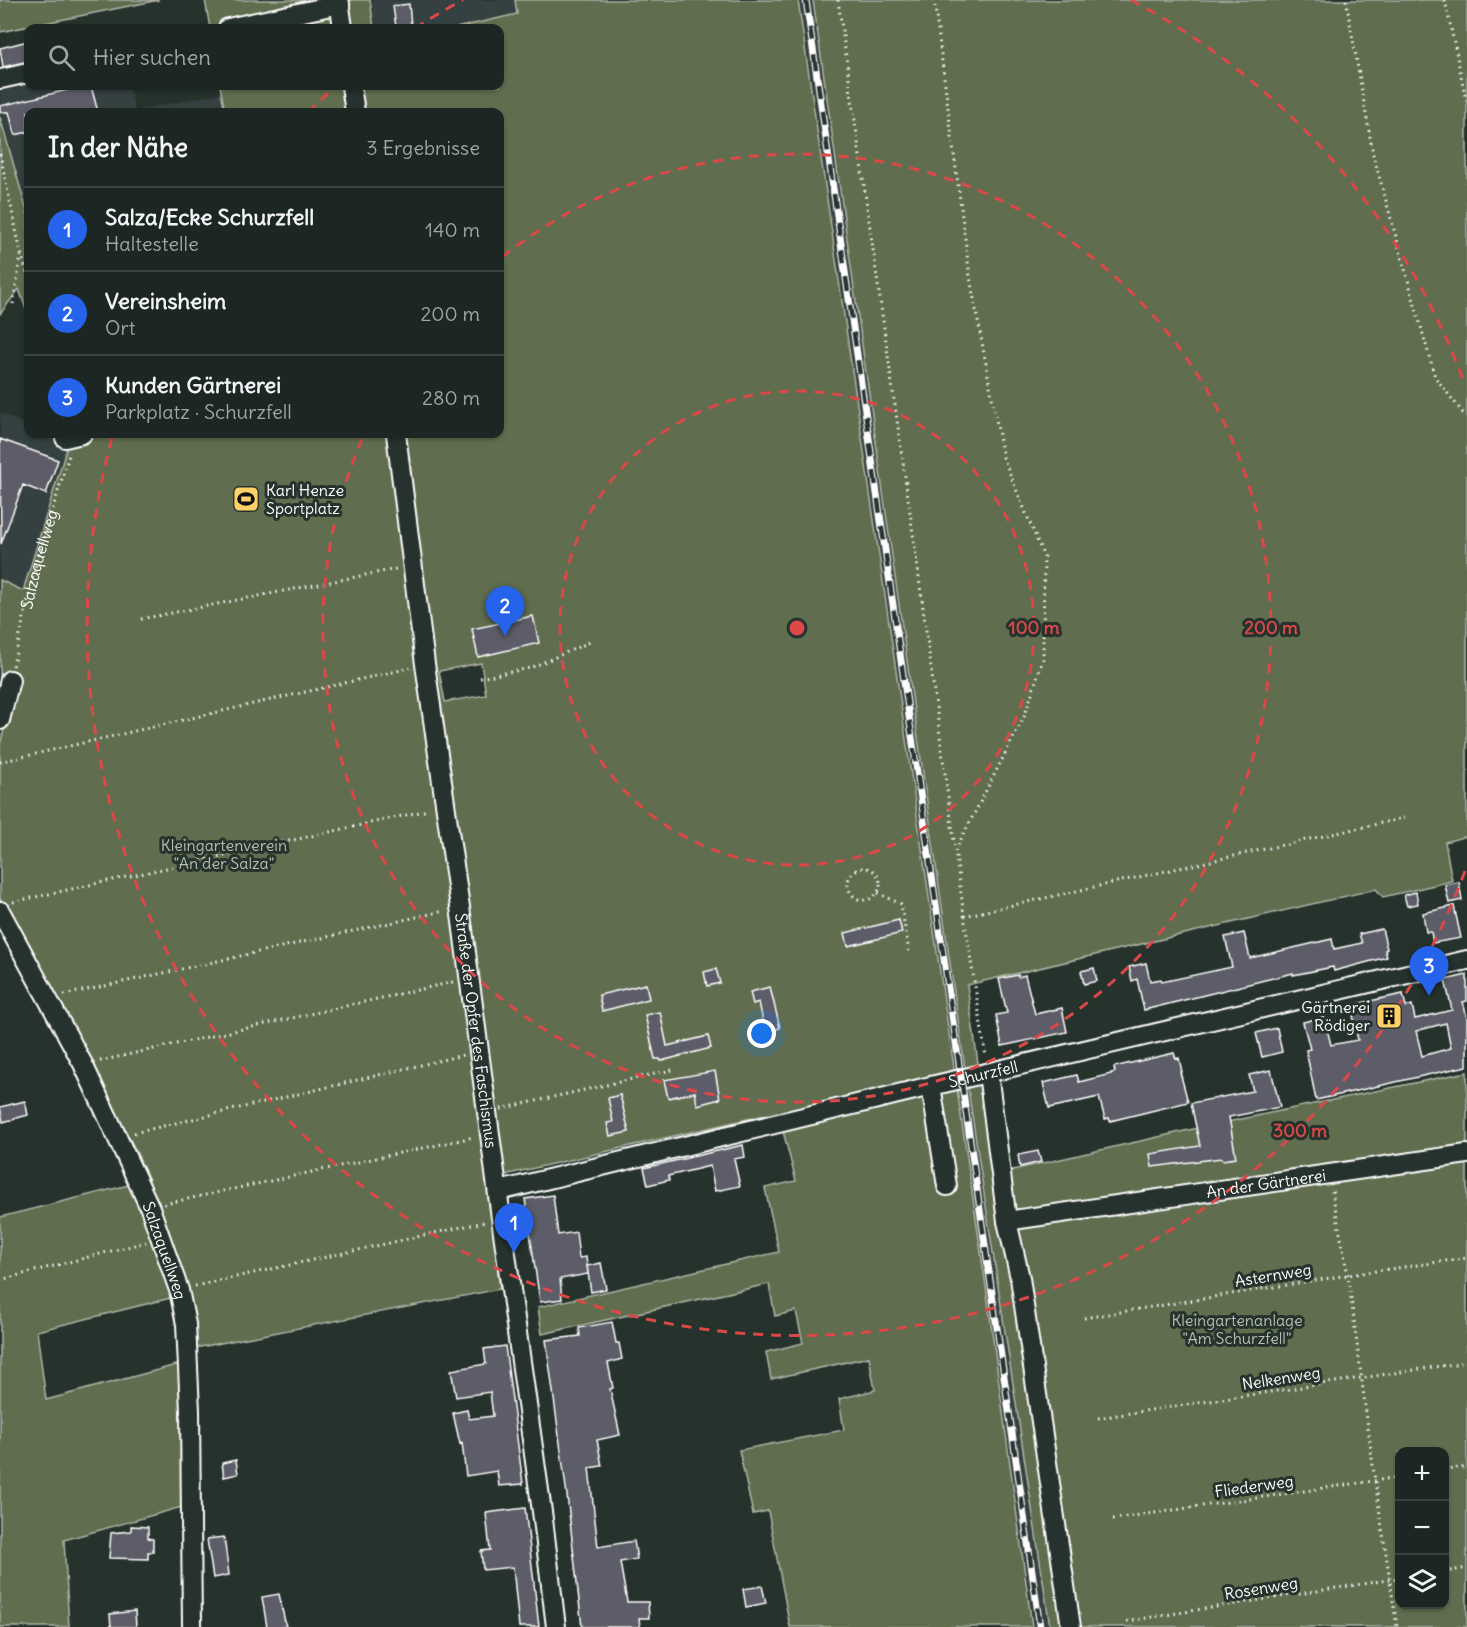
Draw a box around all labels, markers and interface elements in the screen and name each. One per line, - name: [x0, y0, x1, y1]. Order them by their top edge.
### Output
- search box: [24, 24, 504, 90]
- icon: search: [45, 41, 78, 74]
- text: Hier suchen: [93, 43, 211, 71]
- text: In der Nähe: [48, 131, 188, 164]
- text: 3 Ergebnisse: [366, 135, 480, 160]
- text: Salza/Ecke Schurzfell: [105, 203, 314, 231]
- text: 1: [64, 217, 71, 242]
- text: 140 m: [425, 217, 480, 242]
- text: Haltestelle: [105, 231, 199, 256]
- text: Vereinsheim: [105, 287, 226, 315]
- text: 2: [62, 301, 73, 326]
- text: 200 m: [420, 301, 480, 326]
- text: Ort: [105, 315, 135, 340]
- text: Kunden Gärtnerei: [105, 371, 281, 399]
- text: 3: [62, 385, 73, 410]
- text: 280 m: [422, 385, 480, 410]
- text: Parkplatz · Schurzfell: [105, 399, 292, 424]
- place label: Karl Henze Sportplatz: [266, 480, 344, 518]
- sports icon: Karl Henze Sportplatz: [231, 484, 261, 514]
- street label: Salzaquellweg: [16, 507, 62, 611]
- pin: 2: [486, 586, 524, 636]
- text: 100 m: [1009, 616, 1060, 639]
- text: 200 m: [1244, 616, 1298, 639]
- centre of rings: [787, 618, 807, 638]
- park label: Kleingartenverein "An der Salza": [161, 835, 287, 873]
- street label: Straße der Opfer des Faschismus: [451, 912, 502, 1149]
- pin: 3: [1410, 946, 1448, 996]
- place label: Gärtnerei Rödiger: [1301, 997, 1370, 1035]
- building icon: Gärtnerei Rödiger: [1374, 1001, 1404, 1031]
- your location: [747, 1019, 776, 1048]
- street label: Schurzfell: [946, 1056, 1020, 1092]
- text: 300 m: [1273, 1119, 1327, 1142]
- street label: An der Gärtnerei: [1205, 1165, 1327, 1202]
- street label: Salzaquellweg: [138, 1198, 191, 1301]
- pin: 1: [494, 1204, 534, 1253]
- street label: Asternweg: [1233, 1259, 1313, 1291]
- park label: Kleingartenanlage "Am Schurzfell": [1171, 1310, 1303, 1348]
- street label: Nelkenweg: [1240, 1362, 1322, 1394]
- map controls: [1395, 1447, 1449, 1609]
- button: +: [1395, 1447, 1449, 1501]
- street label: Fliederweg: [1213, 1471, 1295, 1501]
- button: −: [1395, 1501, 1449, 1555]
- button: layers: [1395, 1555, 1449, 1609]
- street label: Rosenweg: [1223, 1572, 1299, 1604]

